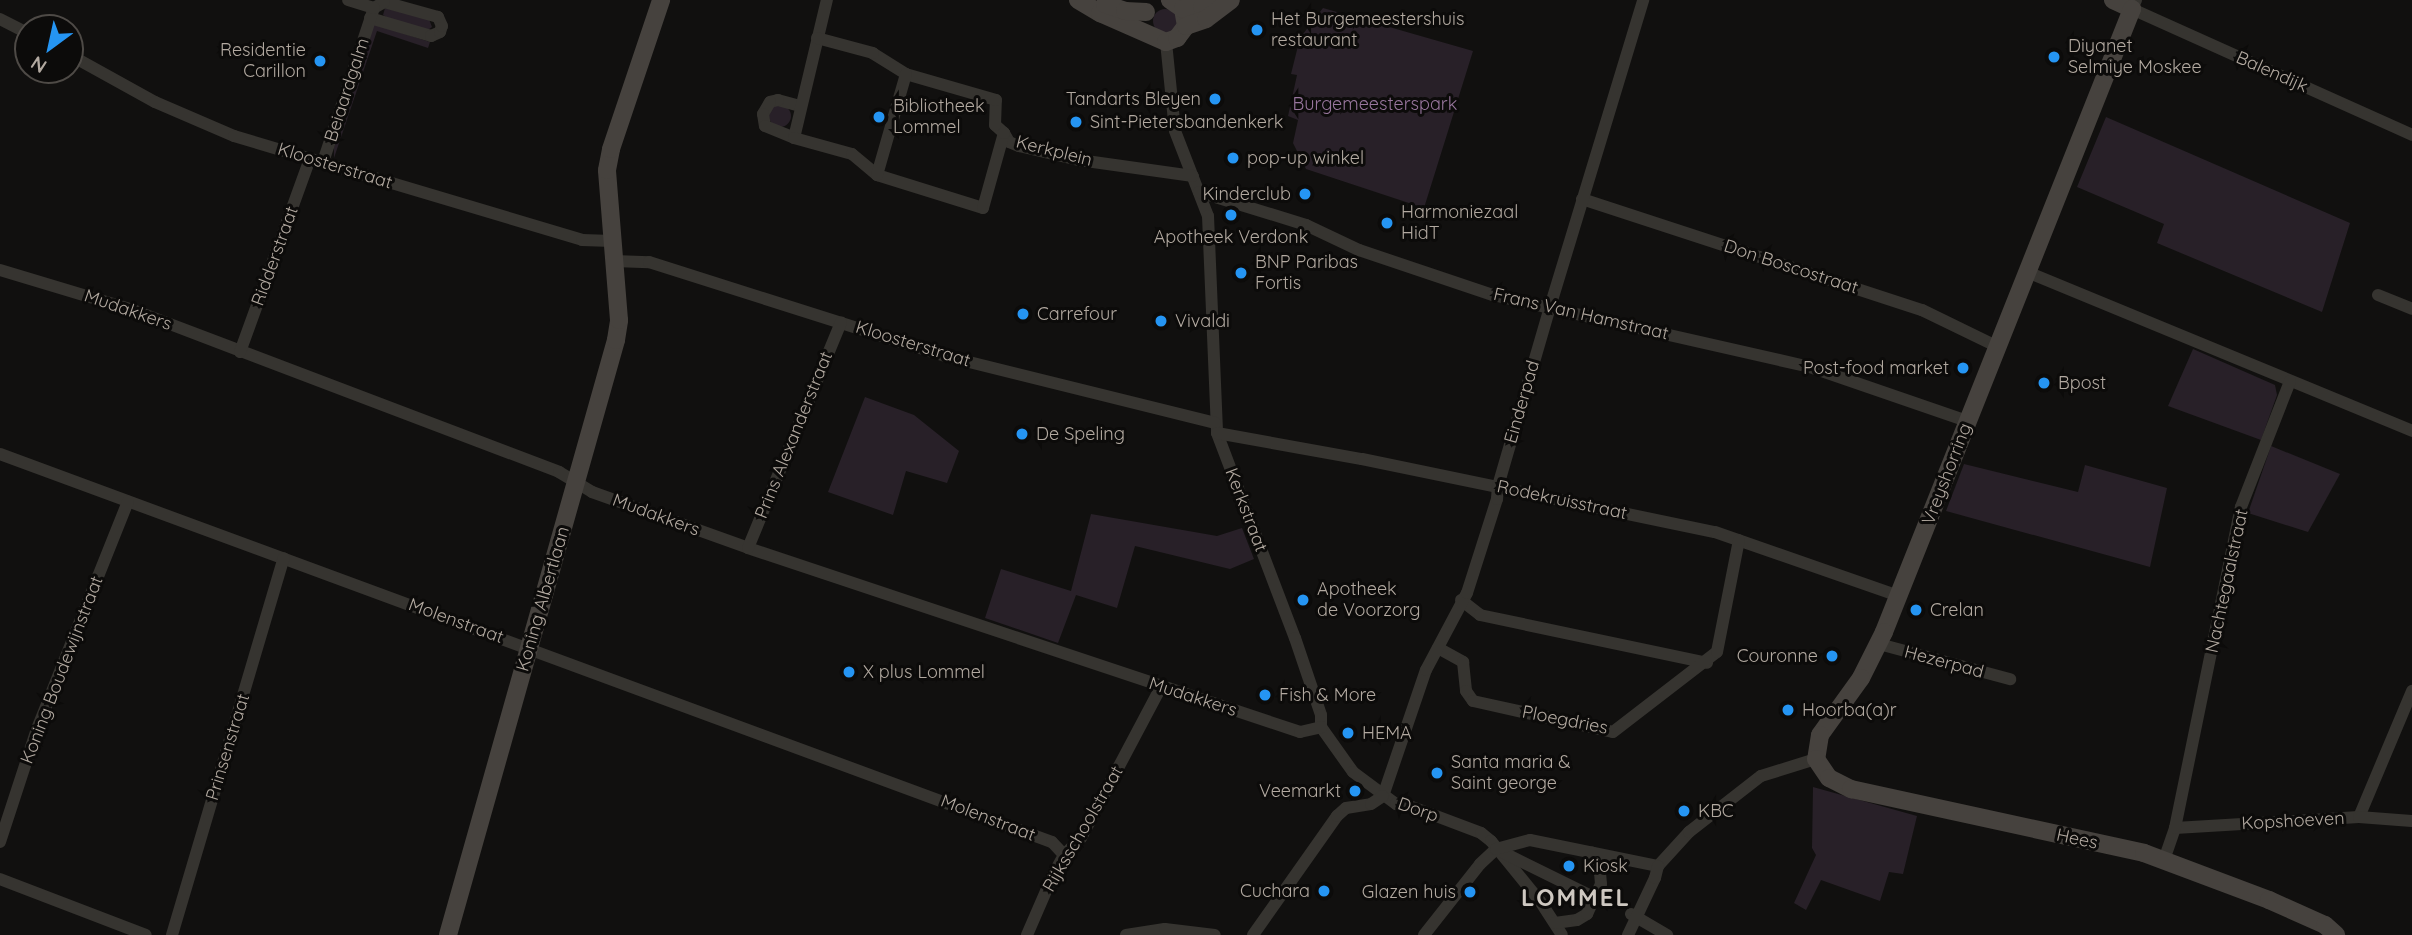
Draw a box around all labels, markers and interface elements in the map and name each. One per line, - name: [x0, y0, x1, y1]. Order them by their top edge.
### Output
- place label: Het Burgemeestershuis restaurant: [1271, 9, 1464, 52]
- north arrow: [14, 14, 84, 84]
- marker: Het Burgemeestershuis restaurant: [1249, 22, 1265, 38]
- street label: Beiaardgalm: [320, 35, 374, 145]
- place label: Diyanet Selmiye Moskee: [2068, 36, 2202, 78]
- place label: Residentie Carillon: [220, 40, 306, 82]
- street label: Balendijk: [2233, 47, 2311, 97]
- marker: Diyanet Selmiye Moskee: [2046, 49, 2062, 65]
- text: N: [26, 51, 51, 79]
- marker: Residentie Carillon: [312, 53, 328, 69]
- place label: Tandarts Bleyen: [1066, 88, 1201, 110]
- marker: Tandarts Bleyen: [1207, 91, 1223, 107]
- park label: Burgemeesterspark: [1293, 93, 1457, 115]
- place label: Bibliotheek Lommel: [893, 96, 985, 138]
- marker: Bibliotheek Lommel: [871, 109, 887, 125]
- place label: Sint-Pietersbandenkerk: [1090, 111, 1283, 133]
- marker: Sint-Pietersbandenkerk: [1068, 114, 1084, 130]
- street label: Kerkplein: [1014, 131, 1094, 171]
- street label: Kloosterstraat: [275, 138, 395, 194]
- place label: pop-up winkel: [1247, 147, 1364, 169]
- marker: pop-up winkel: [1225, 150, 1241, 166]
- place label: Kinderclub: [1202, 183, 1291, 205]
- marker: Kinderclub: [1297, 186, 1313, 202]
- place label: Harmoniezaal HidT: [1401, 202, 1518, 244]
- street label: Ridderstraat: [247, 203, 303, 309]
- marker: Apotheek Verdonk: [1223, 207, 1239, 223]
- marker: Harmoniezaal HidT: [1379, 215, 1395, 231]
- place label: Apotheek Verdonk: [1154, 226, 1308, 248]
- street label: Don Boscostraat: [1721, 235, 1861, 299]
- place label: BNP Paribas Fortis: [1255, 252, 1358, 294]
- marker: BNP Paribas Fortis: [1233, 265, 1249, 281]
- street label: Frans Van Hamstraat: [1491, 283, 1671, 345]
- street label: Mudakkers: [81, 285, 175, 335]
- place label: Carrefour: [1037, 303, 1117, 325]
- marker: Carrefour: [1015, 306, 1031, 322]
- place label: Vivaldi: [1175, 310, 1230, 332]
- marker: Vivaldi: [1153, 313, 1169, 329]
- street label: Kloosterstraat: [853, 316, 973, 372]
- street label: Prins Alexanderstraat: [751, 348, 837, 522]
- place label: Post-food market: [1803, 357, 1949, 379]
- street label: Einderpad: [1500, 358, 1544, 446]
- marker: Post-food market: [1955, 360, 1971, 376]
- place label: Bpost: [2058, 372, 2106, 394]
- marker: Bpost: [2036, 375, 2052, 391]
- street label: Vreyshorring: [1918, 420, 1976, 528]
- place label: De Speling: [1036, 423, 1125, 445]
- marker: De Speling: [1014, 426, 1030, 442]
- street label: Kerkstraat: [1220, 465, 1272, 555]
- street label: Rodekruisstraat: [1495, 476, 1629, 524]
- street label: Mudakkers: [609, 489, 703, 541]
- street label: Nachtegaalstraat: [2201, 507, 2253, 655]
- street label: Koning Albertlaan: [512, 524, 574, 674]
- street label: Koning Boudewijnstraat: [16, 573, 108, 767]
- place label: Apotheek de Voorzorg: [1317, 579, 1420, 622]
- marker: Apotheek de Voorzorg: [1295, 592, 1311, 608]
- street label: Molenstraat: [405, 594, 507, 648]
- place label: Crelan: [1930, 599, 1984, 621]
- marker: Crelan: [1908, 602, 1924, 618]
- street label: Hezerpad: [1902, 641, 1986, 683]
- place label: Couronne: [1737, 645, 1818, 667]
- marker: Couronne: [1824, 648, 1840, 664]
- place label: X plus Lommel: [863, 661, 985, 683]
- marker: X plus Lommel: [841, 664, 857, 680]
- street label: Mudakkers: [1146, 673, 1240, 721]
- place label: Fish & More: [1279, 684, 1376, 706]
- marker: Fish & More: [1257, 687, 1273, 703]
- street label: Prinsenstraat: [202, 691, 254, 803]
- place label: Hoorba(a)r: [1802, 699, 1897, 721]
- street label: Ploegdries: [1520, 701, 1610, 739]
- marker: Hoorba(a)r: [1780, 702, 1796, 718]
- place label: HEMA: [1362, 722, 1412, 744]
- marker: HEMA: [1340, 725, 1356, 741]
- place label: Santa maria & Saint george: [1451, 752, 1571, 794]
- street label: Rijksschoolstraat: [1038, 762, 1128, 896]
- marker: Santa maria & Saint george: [1429, 765, 1445, 781]
- place label: Veemarkt: [1259, 780, 1341, 802]
- marker: Veemarkt: [1347, 783, 1363, 799]
- street label: Molenstraat: [938, 790, 1038, 846]
- street label: Dorp: [1395, 793, 1441, 827]
- place label: KBC: [1698, 800, 1734, 822]
- marker: KBC: [1676, 803, 1692, 819]
- street label: Kopshoeven: [2241, 808, 2345, 834]
- street label: Hees: [2054, 824, 2100, 854]
- place label: Kiosk: [1583, 855, 1628, 877]
- marker: Kiosk: [1561, 858, 1577, 874]
- place label: Cuchara: [1240, 880, 1310, 902]
- place label: Glazen huis: [1362, 881, 1456, 903]
- marker: Cuchara: [1316, 883, 1332, 899]
- marker: Glazen huis: [1462, 884, 1478, 900]
- district label: LOMMEL: [1522, 884, 1630, 912]

